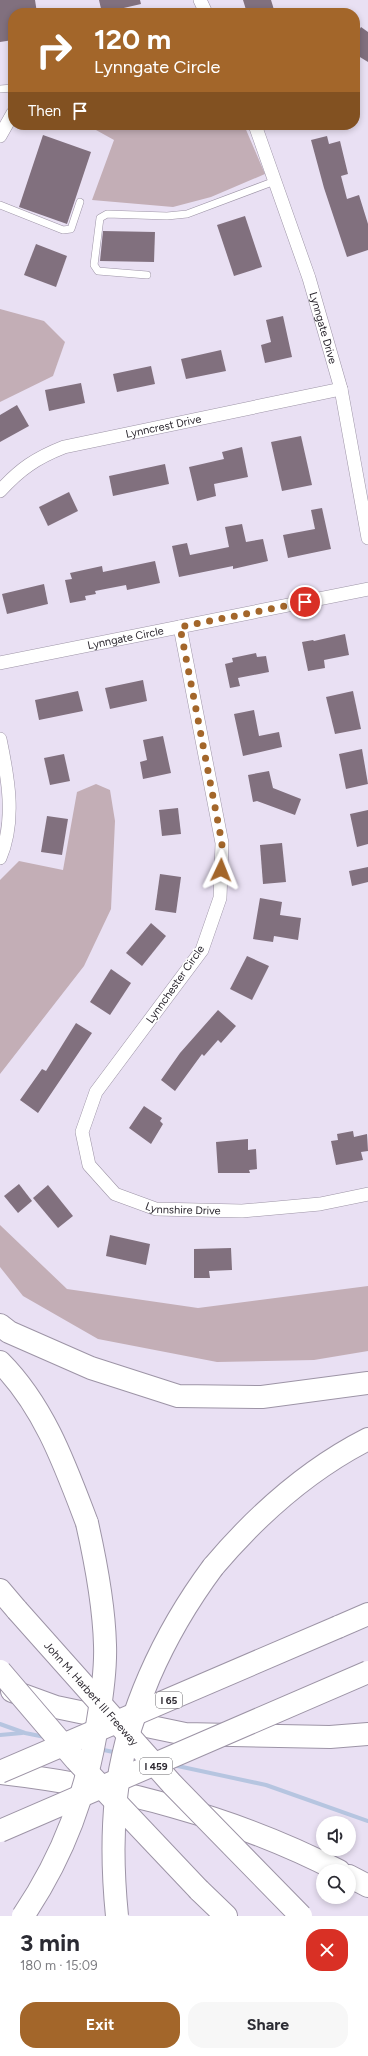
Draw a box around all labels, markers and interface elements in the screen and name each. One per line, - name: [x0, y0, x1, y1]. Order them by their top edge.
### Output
- text: 120 m: [94, 22, 171, 56]
- icon: right: [28, 24, 80, 76]
- text: Lynngate Circle: [94, 56, 220, 78]
- icon: arrive: [69, 100, 91, 122]
- text: Then: [28, 102, 61, 120]
- street label: Lynngate Drive: [306, 290, 339, 365]
- street label: Lynncrest Drive: [124, 412, 202, 441]
- pin: [288, 585, 322, 619]
- icon: arrive: [294, 591, 316, 613]
- street label: Lynngate Circle: [86, 624, 165, 652]
- position arrow: [200, 849, 242, 891]
- street label: Lynnchester Circle: [144, 943, 207, 1026]
- street label: Lynnshire Drive: [143, 1200, 221, 1218]
- street label: John M. Harbert III Freeway: [41, 1639, 141, 1749]
- road number: I 65: [156, 1692, 182, 1708]
- road number: I 459: [140, 1758, 172, 1774]
- map controls: [316, 1816, 356, 1904]
- button: sound: [316, 1816, 356, 1856]
- button: search: [316, 1864, 356, 1904]
- text: 3 min: [20, 1928, 80, 1957]
- button: close: [306, 1929, 348, 1971]
- text: 180 m · 15:09: [20, 1958, 98, 1973]
- button: Exit: [20, 2002, 180, 2048]
- button: Share: [188, 2002, 348, 2048]

